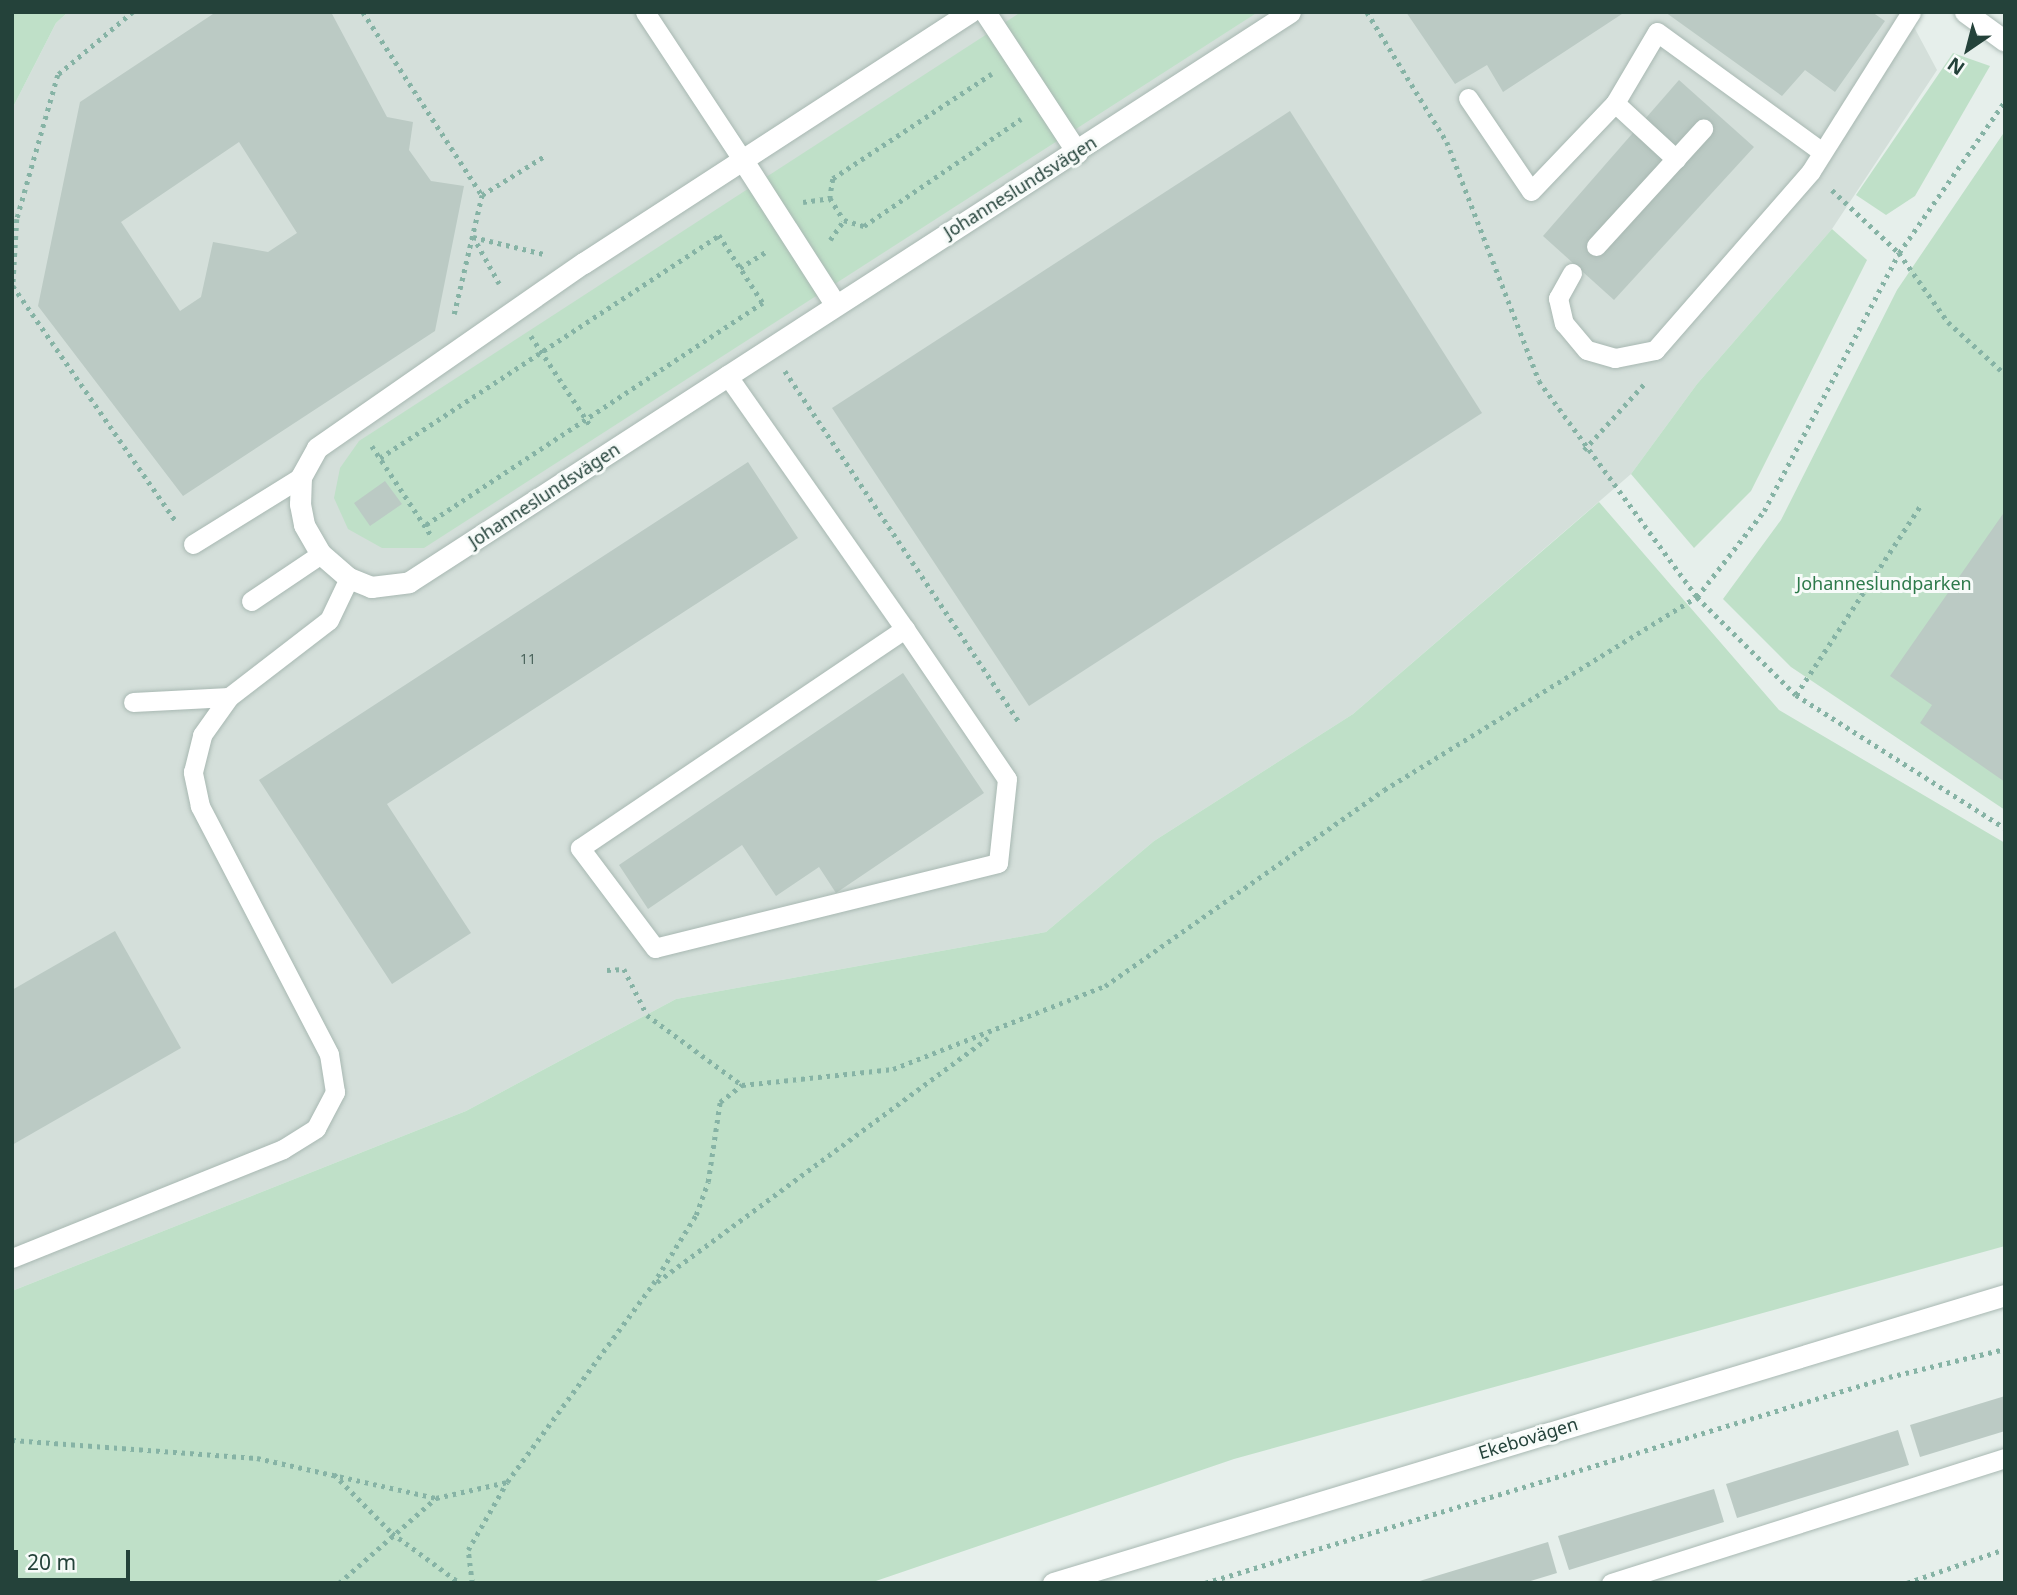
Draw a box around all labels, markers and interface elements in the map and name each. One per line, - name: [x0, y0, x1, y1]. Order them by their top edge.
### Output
- north arrow: [1933, 14, 2003, 84]
- text: N: [1942, 51, 1970, 81]
- street label: Johanneslundsvägen: [940, 131, 1100, 243]
- street label: Johanneslundsvägen: [464, 438, 624, 552]
- park label: Johanneslundparken: [1796, 572, 1972, 594]
- house number: 11: [520, 651, 536, 667]
- street label: Ekebovägen: [1476, 1413, 1580, 1463]
- scale bar: [18, 1536, 133, 1580]
- text: 20 m: [27, 1548, 76, 1576]

